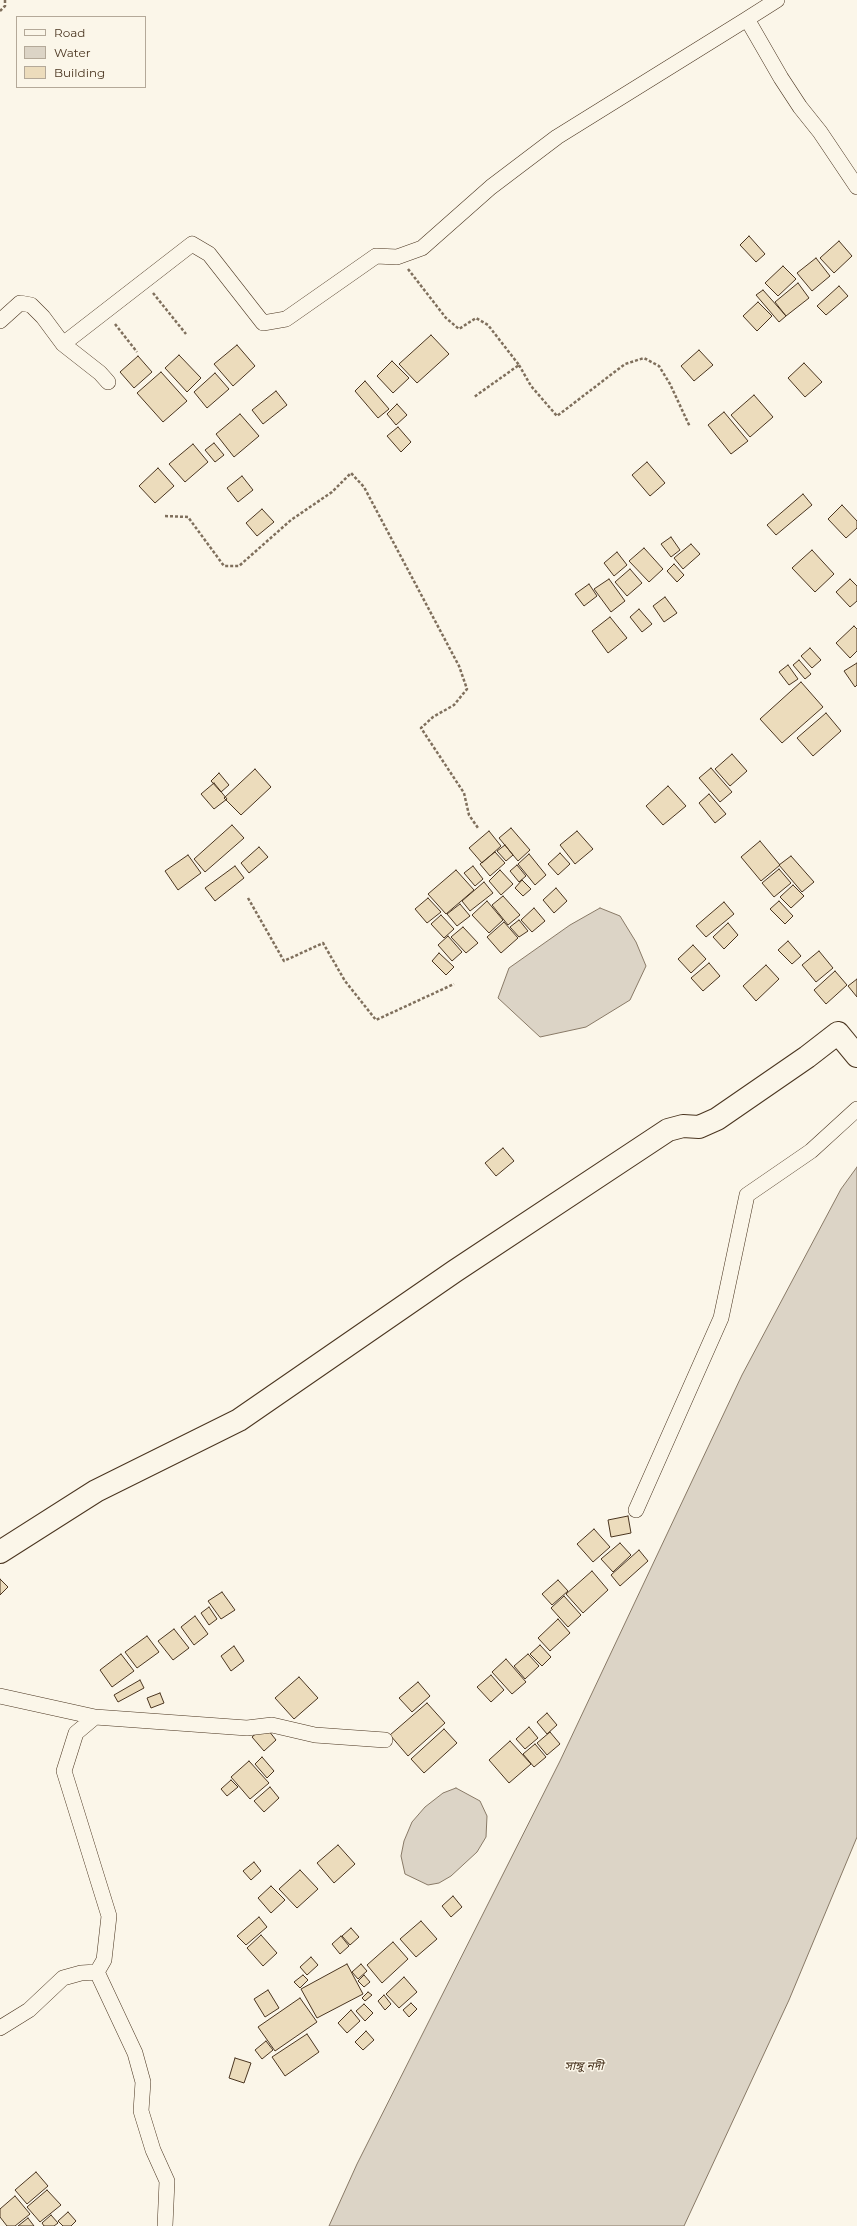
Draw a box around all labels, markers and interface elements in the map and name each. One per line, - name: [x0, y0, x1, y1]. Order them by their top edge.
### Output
- legend: [16, 16, 146, 88]
- text: Road: [54, 25, 85, 40]
- text: Water: [54, 45, 90, 60]
- text: Building: [54, 65, 105, 80]
- water label: সাঙ্গু নদী: [564, 2059, 604, 2073]

